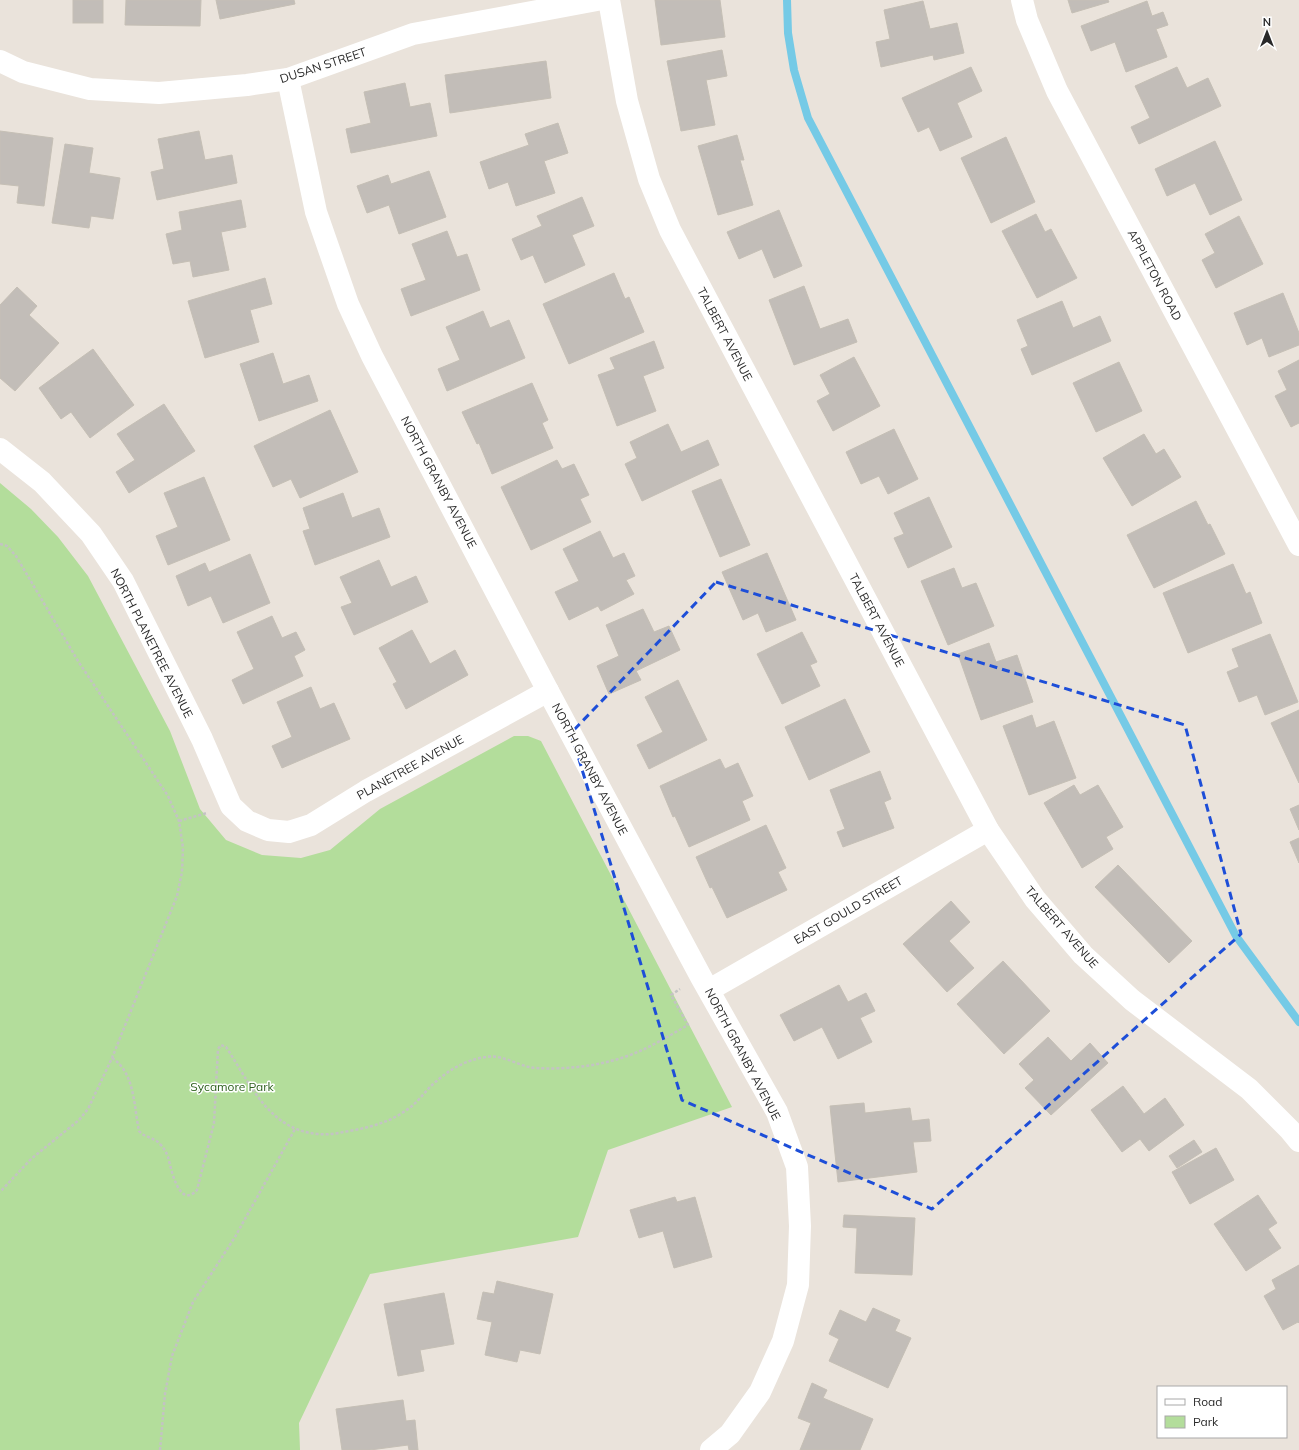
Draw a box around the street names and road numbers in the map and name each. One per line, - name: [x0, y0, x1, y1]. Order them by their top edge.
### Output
- street label: DUSAN STREET: [278, 44, 369, 86]
- street label: APPLETON ROAD: [1125, 227, 1185, 323]
- street label: TALBERT AVENUE: [694, 285, 756, 383]
- street label: NORTH GRANBY AVENUE: [398, 413, 480, 551]
- street label: NORTH PLANETREE AVENUE: [108, 566, 196, 720]
- street label: TALBERT AVENUE: [846, 571, 908, 669]
- street label: NORTH GRANBY AVENUE: [549, 700, 631, 838]
- street label: PLANETREE AVENUE: [354, 731, 466, 803]
- street label: EAST GOULD STREET: [791, 872, 906, 947]
- street label: TALBERT AVENUE: [1022, 883, 1102, 971]
- street label: NORTH GRANBY AVENUE: [702, 985, 784, 1123]

